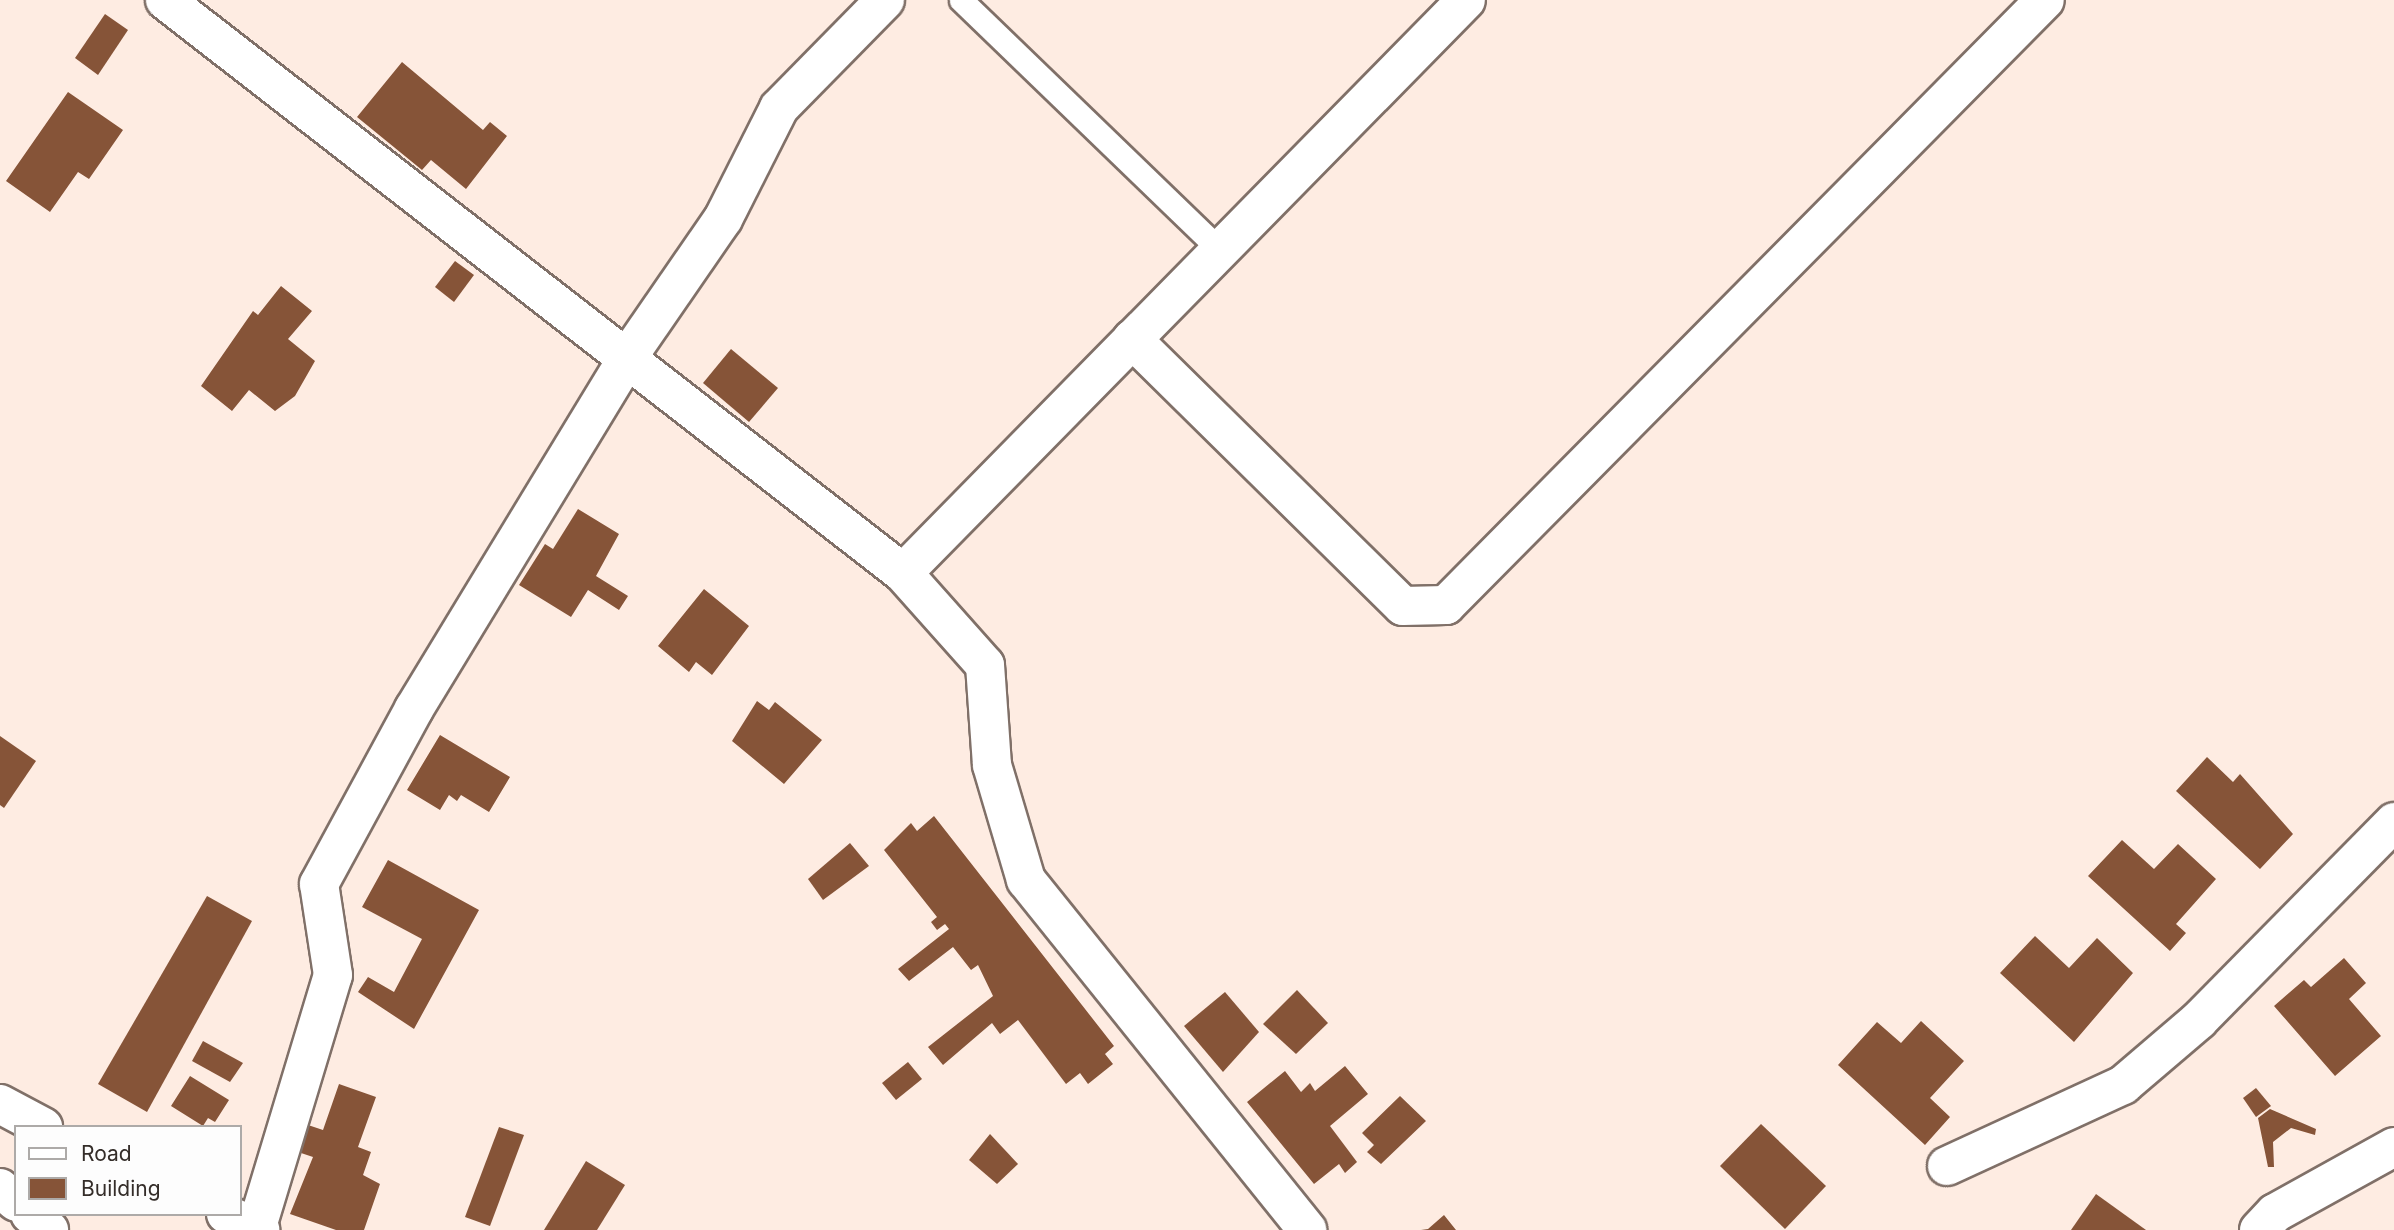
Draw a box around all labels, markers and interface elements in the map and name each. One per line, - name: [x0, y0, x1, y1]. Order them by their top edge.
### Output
- legend: [14, 1125, 242, 1216]
- text: Road: [81, 1141, 132, 1166]
- text: Building: [81, 1176, 161, 1201]

